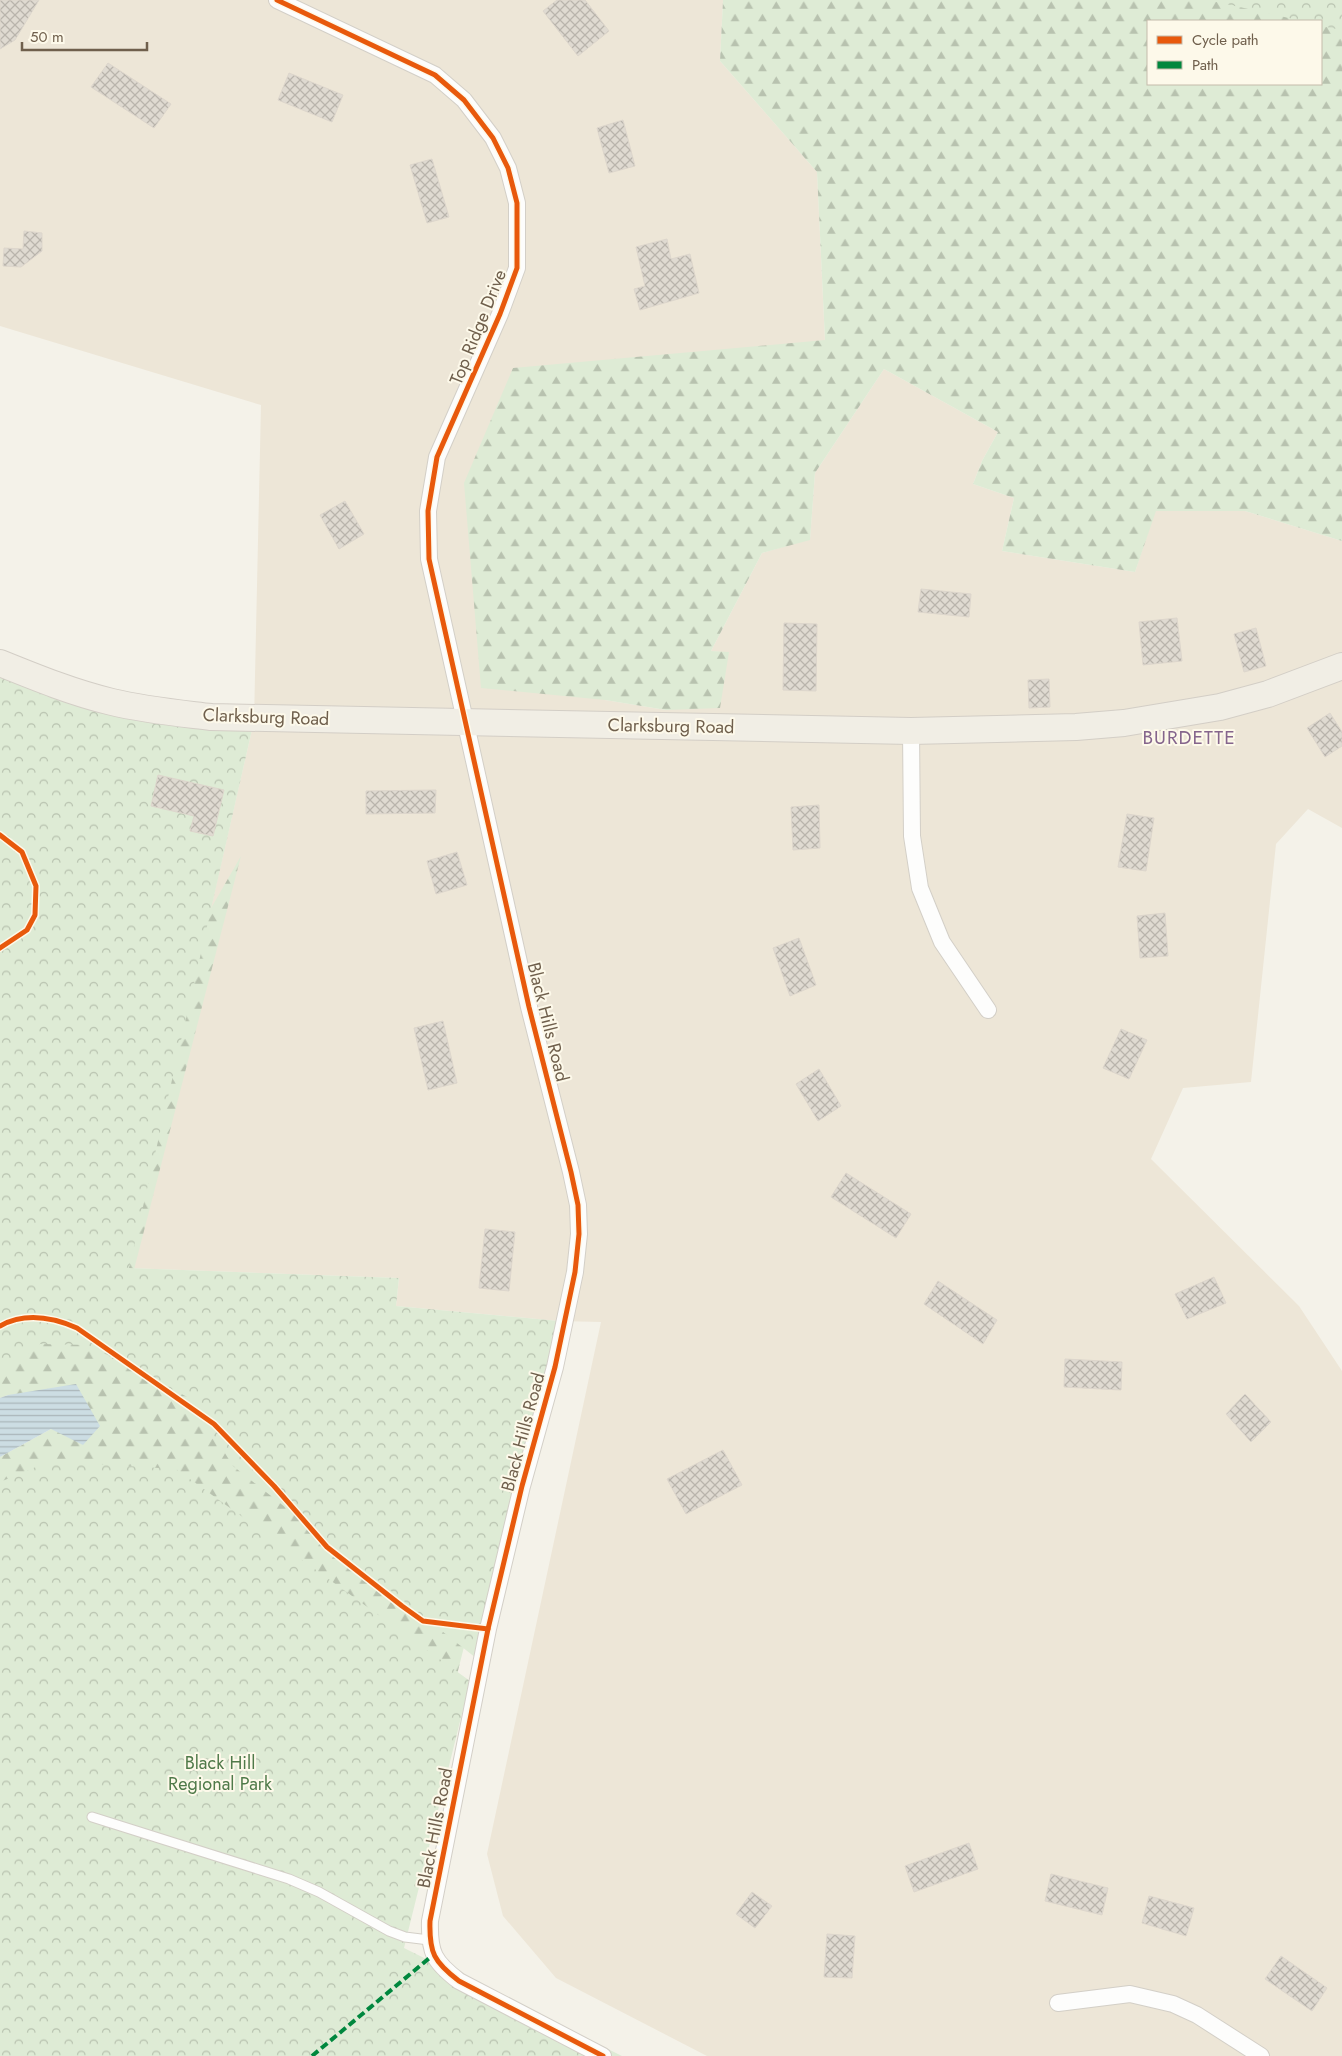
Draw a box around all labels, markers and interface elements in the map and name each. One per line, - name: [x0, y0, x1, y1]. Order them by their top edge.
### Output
- scale bar: [22, 20, 148, 52]
- legend: [1147, 20, 1322, 85]
- text: 50 m: [30, 26, 64, 48]
- text: Cycle path: [1192, 29, 1259, 51]
- text: Path: [1192, 54, 1218, 76]
- street label: Top Ridge Drive: [443, 266, 513, 388]
- street label: Clarksburg Road: [202, 702, 330, 732]
- street label: Clarksburg Road: [607, 712, 735, 740]
- district label: BURDETTE: [1142, 724, 1236, 751]
- street label: Black Hills Road: [521, 960, 575, 1084]
- street label: Black Hills Road: [495, 1370, 551, 1494]
- park label: Black Hill Regional Park: [168, 1750, 272, 1797]
- street label: Black Hills Road: [411, 1766, 459, 1890]

